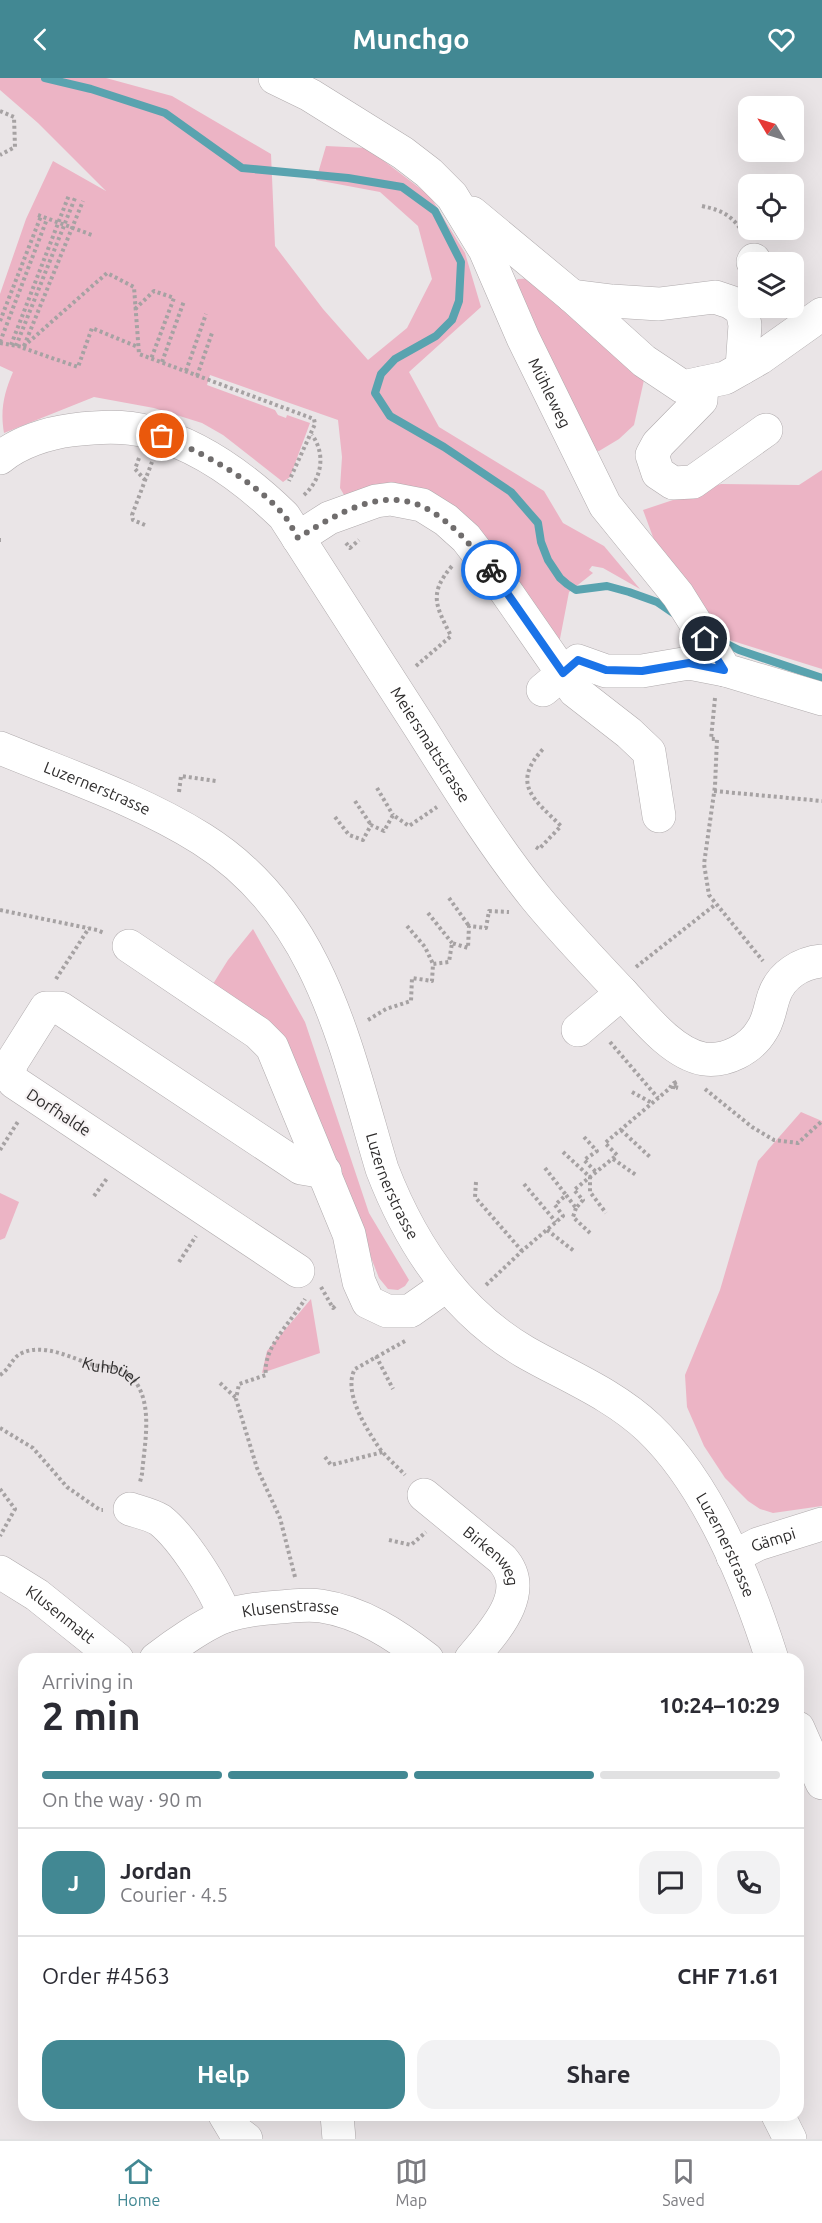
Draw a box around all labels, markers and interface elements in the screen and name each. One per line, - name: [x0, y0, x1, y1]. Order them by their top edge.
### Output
- icon: back: [24, 23, 57, 56]
- icon: heart: [765, 23, 798, 56]
- text: Munchgo: [353, 24, 469, 54]
- north arrow: [738, 96, 804, 162]
- map controls: [738, 96, 804, 318]
- button: locate: [738, 174, 804, 240]
- button: layers: [738, 252, 804, 318]
- street label: Mühleweg: [525, 355, 575, 431]
- pin: [136, 410, 187, 461]
- icon: bag: [145, 419, 178, 452]
- courier: [461, 540, 521, 600]
- icon: bike: [475, 554, 508, 587]
- pin: [679, 613, 730, 664]
- icon: home: [688, 622, 721, 655]
- street label: Meiersmattstrasse: [387, 683, 474, 806]
- street label: Luzernerstrasse: [41, 757, 153, 818]
- street label: Dorfhalde: [24, 1085, 94, 1139]
- street label: Luzernerstrasse: [363, 1131, 423, 1242]
- street label: Kuhbüel: [80, 1353, 143, 1388]
- street label: Luzernerstrasse: [693, 1489, 758, 1600]
- street label: Birkenweg: [460, 1522, 522, 1587]
- street label: Gämpi: [748, 1524, 798, 1555]
- street label: Klusenmatt: [23, 1582, 99, 1647]
- street label: Klusenstrasse: [240, 1596, 342, 1620]
- text: Arriving in: [42, 1670, 133, 1693]
- text: 10:24–10:29: [659, 1692, 780, 1717]
- text: 2 min: [42, 1694, 141, 1737]
- text: On the way · 90 m: [42, 1788, 202, 1811]
- button: chat: [639, 1851, 702, 1914]
- button: phone: [717, 1851, 780, 1914]
- text: Jordan: [120, 1858, 192, 1883]
- text: J: [68, 1870, 79, 1895]
- text: Courier · 4.5: [120, 1883, 228, 1906]
- text: Order #4563: [42, 1963, 170, 1988]
- text: CHF 71.61: [677, 1963, 780, 1988]
- button: Help: [42, 2040, 405, 2109]
- button: Share: [417, 2040, 780, 2109]
- tab: Home: [117, 2155, 160, 2209]
- tab: Map: [395, 2155, 428, 2209]
- tab: Saved: [662, 2155, 705, 2209]

